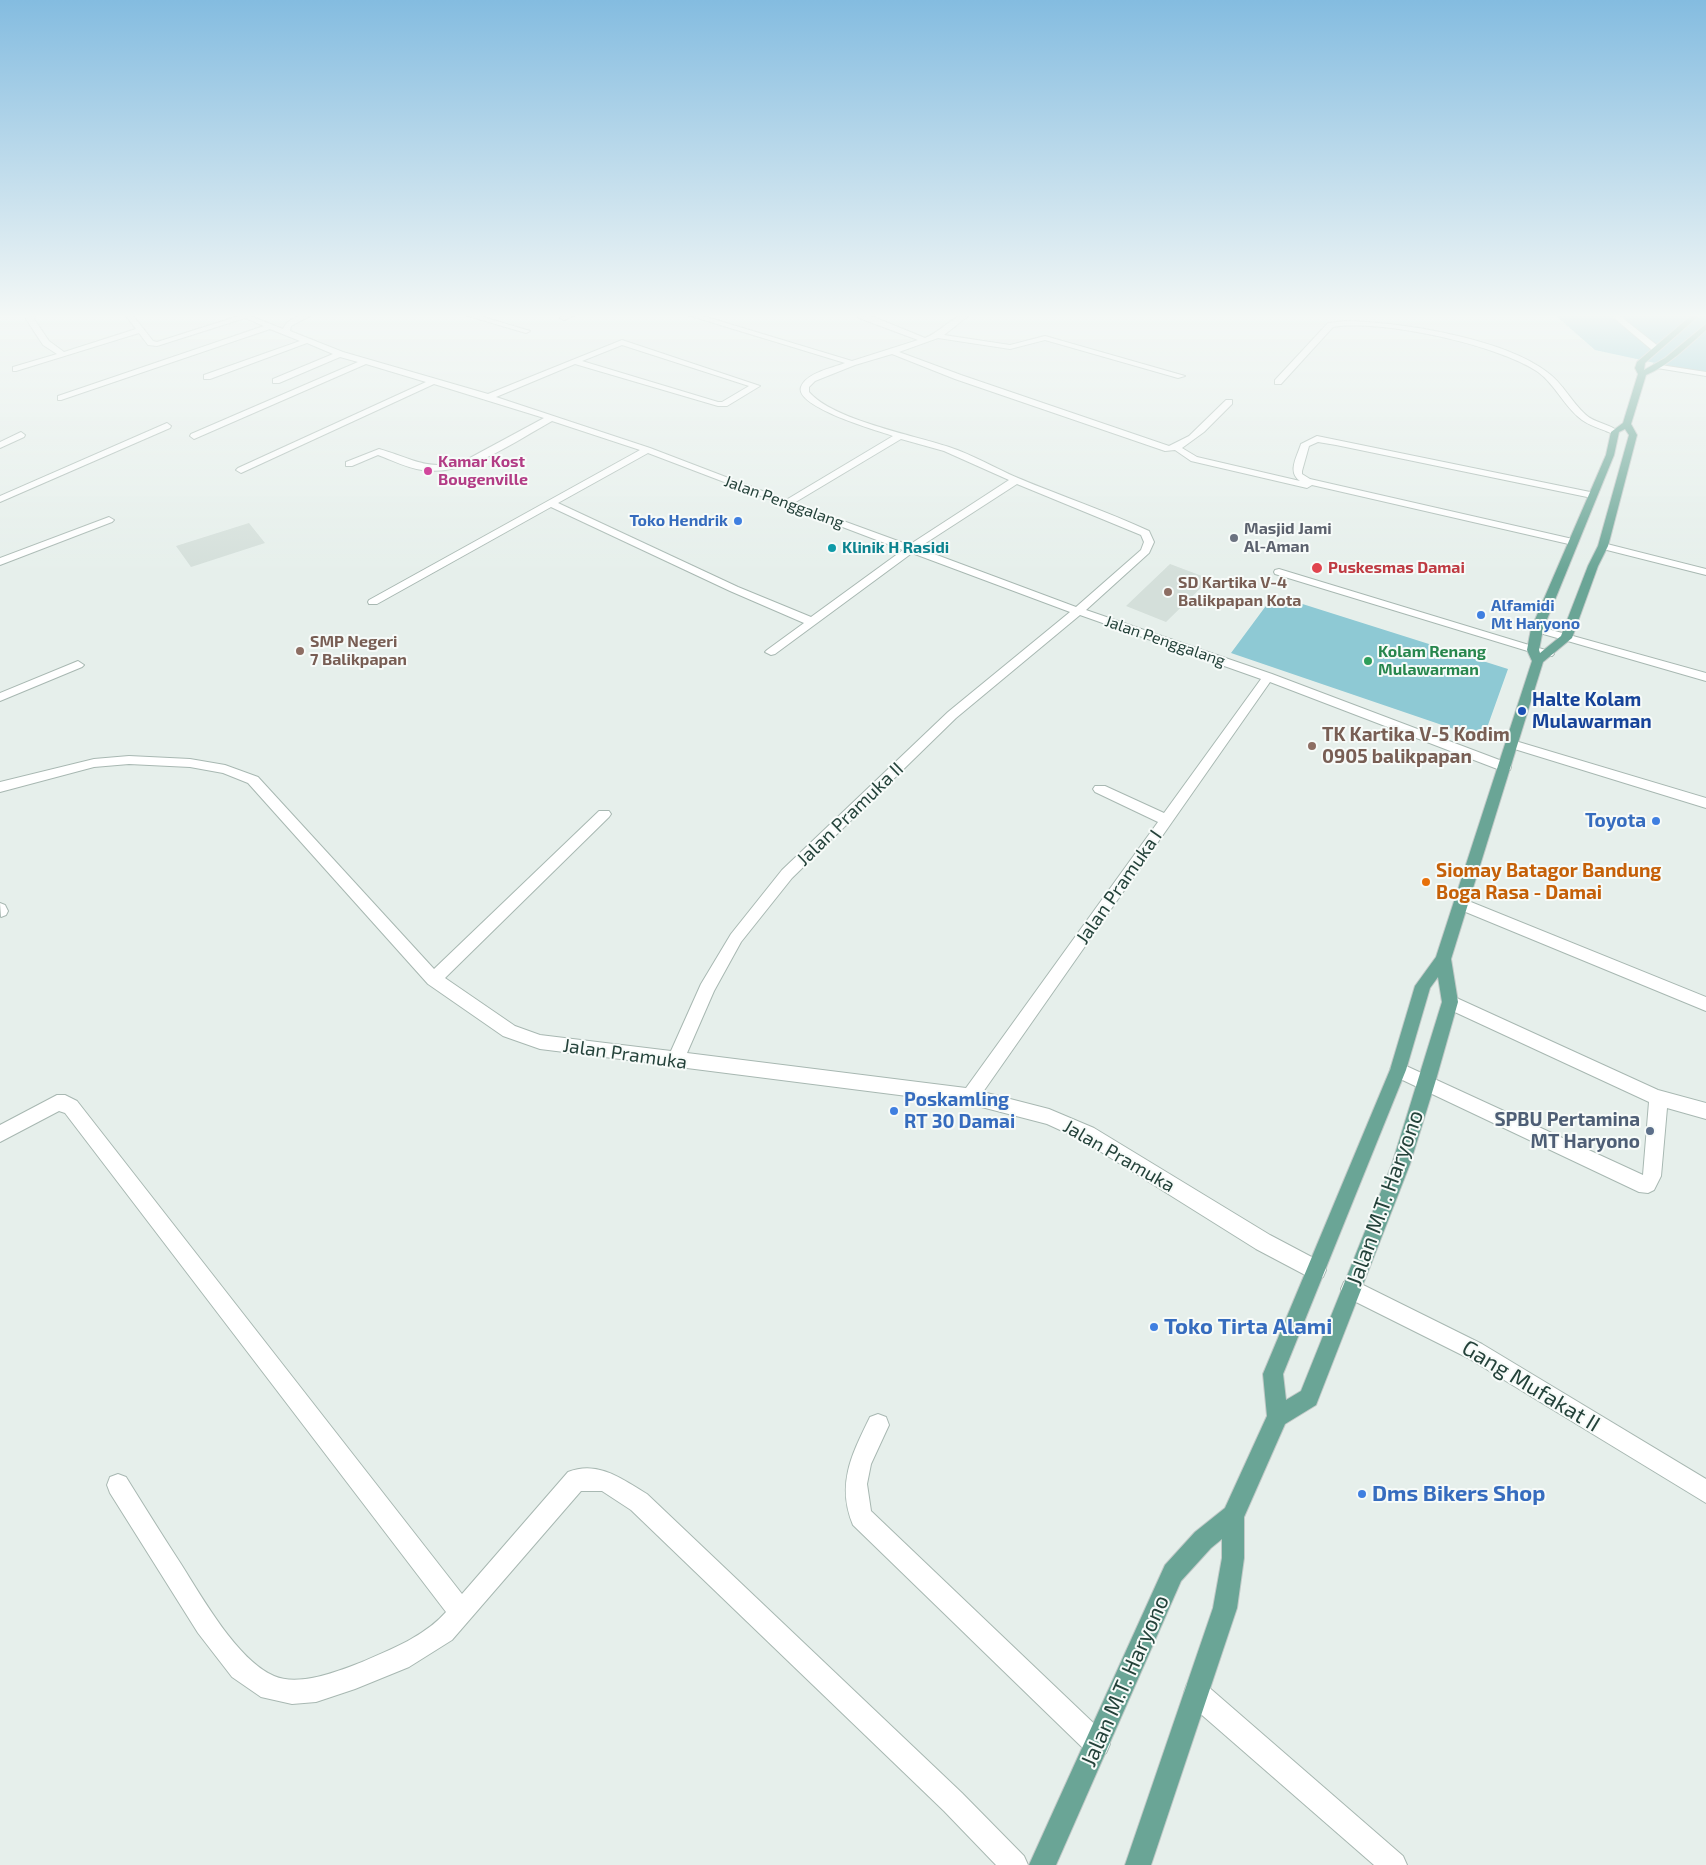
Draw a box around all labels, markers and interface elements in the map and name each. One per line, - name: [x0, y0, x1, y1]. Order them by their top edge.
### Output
- place label: Kamar Kost Bougenville: [438, 452, 528, 490]
- marker: Kamar Kost Bougenville: [422, 465, 434, 477]
- street label: Jalan Penggalang: [721, 471, 847, 533]
- place label: Toko Hendrik: [630, 511, 728, 531]
- marker: Toko Hendrik: [732, 515, 744, 527]
- place label: Masjid Jami Al-Aman: [1244, 519, 1332, 557]
- marker: Masjid Jami Al-Aman: [1228, 532, 1240, 544]
- place label: Klinik H Rasidi: [842, 538, 949, 558]
- marker: Klinik H Rasidi: [826, 542, 838, 554]
- place label: Puskesmas Damai: [1328, 558, 1465, 578]
- marker: Puskesmas Damai: [1310, 561, 1324, 575]
- place label: SD Kartika V-4 Balikpapan Kota: [1178, 573, 1301, 611]
- marker: SD Kartika V-4 Balikpapan Kota: [1162, 586, 1174, 598]
- place label: Alfamidi Mt Haryono: [1491, 596, 1580, 634]
- marker: Alfamidi Mt Haryono: [1475, 609, 1487, 621]
- street label: Jalan Penggalang: [1102, 611, 1228, 671]
- place label: SMP Negeri 7 Balikpapan: [310, 632, 407, 670]
- place label: Kolam Renang Mulawarman: [1378, 642, 1486, 680]
- marker: SMP Negeri 7 Balikpapan: [294, 645, 306, 657]
- marker: Kolam Renang Mulawarman: [1362, 655, 1374, 667]
- place label: Halte Kolam Mulawarman: [1532, 689, 1652, 733]
- marker: Halte Kolam Mulawarman: [1516, 705, 1528, 717]
- place label: TK Kartika V-5 Kodim 0905 balikpapan: [1322, 724, 1510, 768]
- marker: TK Kartika V-5 Kodim 0905 balikpapan: [1306, 740, 1318, 752]
- street label: Jalan Pramuka II: [792, 757, 908, 871]
- place label: Toyota: [1585, 810, 1646, 832]
- marker: Toyota: [1650, 815, 1662, 827]
- street label: Jalan Pramuka I: [1071, 825, 1167, 949]
- place label: Siomay Batagor Bandung Boga Rasa - Damai: [1436, 860, 1661, 904]
- marker: Siomay Batagor Bandung Boga Rasa - Damai: [1420, 876, 1432, 888]
- street label: Jalan Pramuka: [561, 1034, 689, 1074]
- place label: Poskamling RT 30 Damai: [904, 1089, 1015, 1133]
- marker: Poskamling RT 30 Damai: [888, 1105, 900, 1117]
- street label: Jalan M.T. Haryono: [1341, 1106, 1429, 1290]
- place label: SPBU Pertamina MT Haryono: [1494, 1109, 1640, 1153]
- street label: Jalan Pramuka: [1059, 1115, 1179, 1197]
- marker: SPBU Pertamina MT Haryono: [1644, 1125, 1656, 1137]
- place label: Toko Tirta Alami: [1164, 1314, 1332, 1340]
- marker: Toko Tirta Alami: [1148, 1321, 1160, 1333]
- street label: Gang Mufakat II: [1457, 1334, 1605, 1438]
- place label: Dms Bikers Shop: [1372, 1481, 1545, 1507]
- marker: Dms Bikers Shop: [1356, 1488, 1368, 1500]
- street label: Jalan M.T. Haryono: [1075, 1591, 1175, 1771]

